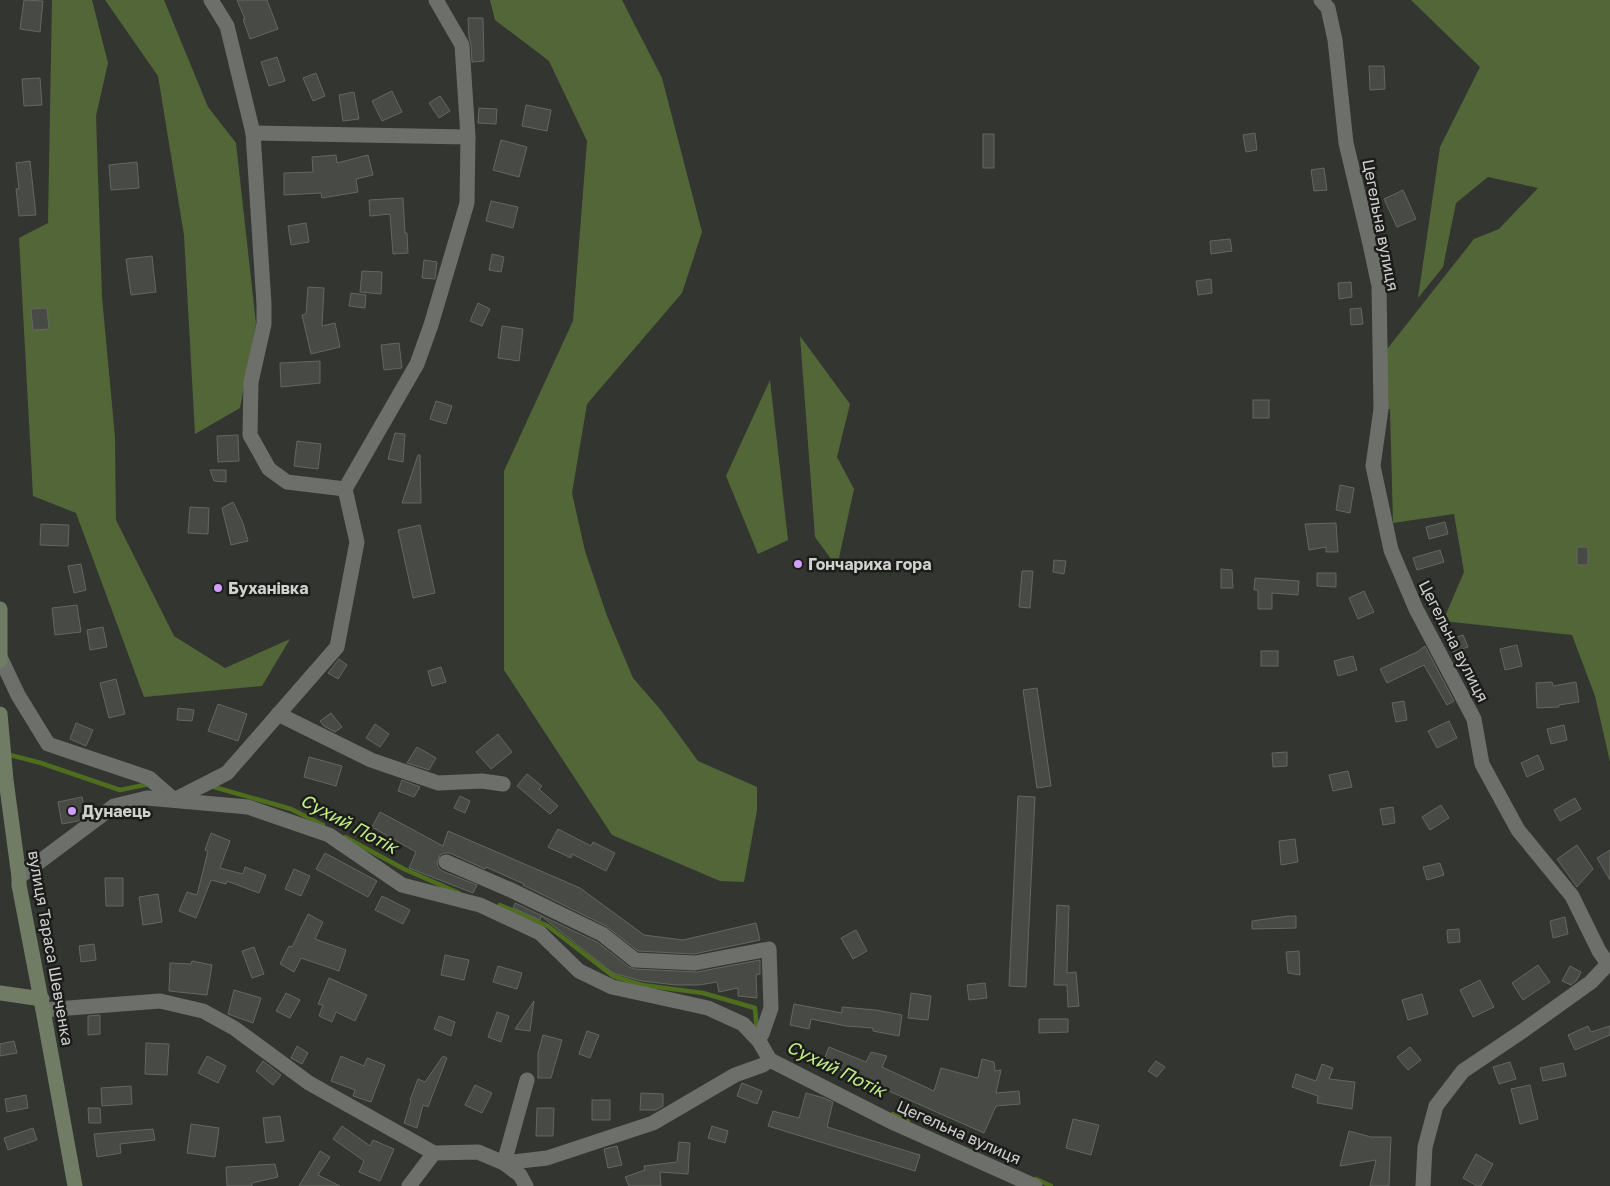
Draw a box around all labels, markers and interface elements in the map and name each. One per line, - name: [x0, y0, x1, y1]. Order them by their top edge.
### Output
- street label: Цегельна вулиця: [1358, 157, 1404, 293]
- place label: Гончариха гора: [808, 554, 931, 574]
- marker: Гончариха гора: [792, 558, 804, 570]
- street label: Цегельна вулиця: [1415, 577, 1493, 705]
- place label: Буханівка: [228, 578, 308, 598]
- marker: Буханівка: [212, 582, 224, 594]
- water label: Сухий Потік: [297, 788, 404, 859]
- place label: Дунаець: [82, 801, 151, 821]
- marker: Дунаець: [66, 805, 78, 817]
- street label: вулиця Тараса Шевченка: [24, 849, 78, 1047]
- water label: Сухий Потік: [784, 1035, 892, 1103]
- street label: Цегельна вулиця: [894, 1096, 1024, 1168]

